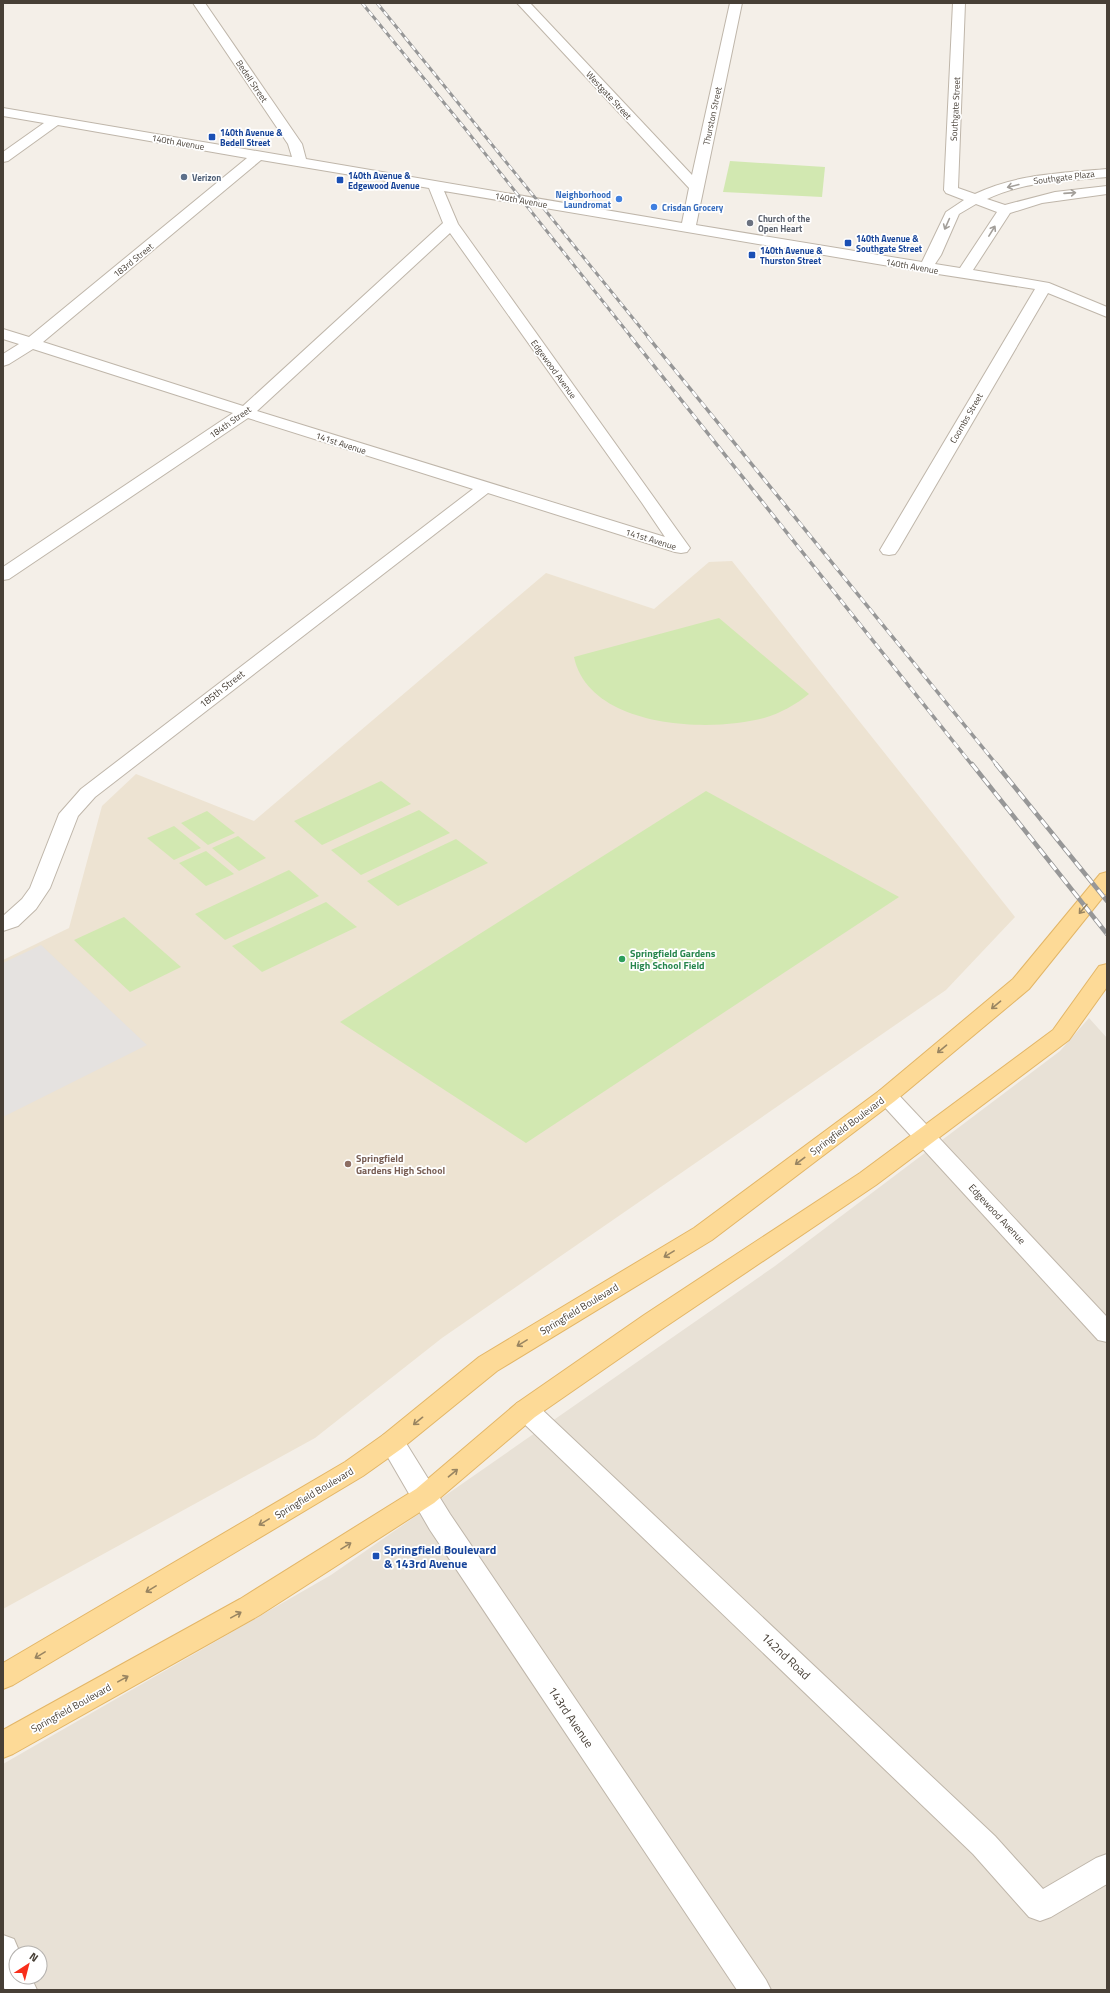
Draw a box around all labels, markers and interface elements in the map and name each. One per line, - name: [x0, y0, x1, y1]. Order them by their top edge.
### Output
- street label: Bedell Street: [233, 57, 271, 106]
- street label: Westgate Street: [583, 68, 635, 123]
- street label: Southgate Street: [947, 76, 963, 142]
- street label: Thurston Street: [699, 85, 725, 146]
- place label: 140th Avenue & Bedell Street: [220, 126, 283, 149]
- street label: 140th Avenue: [151, 131, 206, 153]
- marker: 140th Avenue & Bedell Street: [207, 132, 217, 142]
- street label: Southgate Plaza: [1033, 167, 1096, 187]
- place label: 140th Avenue & Edgewood Avenue: [348, 169, 420, 192]
- place label: Verizon: [192, 171, 221, 184]
- marker: Verizon: [179, 172, 189, 182]
- marker: 140th Avenue & Edgewood Avenue: [335, 175, 345, 185]
- one-way arrow: [1007, 182, 1020, 190]
- place label: Neighborhood Laundromat: [556, 188, 612, 211]
- street label: 140th Avenue: [494, 189, 549, 211]
- one-way arrow: [1063, 189, 1076, 196]
- marker: Neighborhood Laundromat: [614, 194, 624, 204]
- place label: Crisdan Grocery: [662, 201, 724, 214]
- marker: Crisdan Grocery: [649, 202, 659, 212]
- place label: Church of the Open Heart: [758, 212, 810, 235]
- marker: Church of the Open Heart: [745, 218, 755, 228]
- one-way arrow: [943, 218, 950, 230]
- one-way arrow: [989, 225, 997, 237]
- place label: 140th Avenue & Southgate Street: [856, 232, 923, 255]
- marker: 140th Avenue & Southgate Street: [843, 238, 853, 248]
- street label: 183rd Street: [110, 239, 156, 280]
- place label: 140th Avenue & Thurston Street: [760, 244, 823, 267]
- marker: 140th Avenue & Thurston Street: [747, 250, 757, 260]
- street label: 140th Avenue: [885, 255, 940, 277]
- street label: Edgewood Avenue: [528, 337, 580, 401]
- street label: Coombs Street: [946, 390, 986, 445]
- street label: 184th Street: [206, 402, 254, 441]
- street label: 141st Avenue: [314, 429, 368, 457]
- street label: 141st Avenue: [624, 525, 678, 553]
- street label: 185th Street: [196, 666, 248, 711]
- one-way arrow: [1079, 904, 1088, 915]
- place label: Springfield Gardens High School Field: [630, 946, 716, 973]
- marker: Springfield Gardens High School Field: [617, 954, 627, 964]
- one-way arrow: [990, 1000, 1001, 1009]
- one-way arrow: [937, 1045, 948, 1054]
- street label: Springfield Boulevard: [807, 1093, 887, 1159]
- place label: Springfield Gardens High School: [356, 1151, 445, 1178]
- one-way arrow: [794, 1157, 805, 1165]
- marker: Springfield Gardens High School: [343, 1159, 353, 1169]
- street label: Edgewood Avenue: [965, 1180, 1029, 1248]
- one-way arrow: [664, 1250, 675, 1258]
- street label: Springfield Boulevard: [537, 1279, 621, 1339]
- one-way arrow: [516, 1340, 528, 1348]
- one-way arrow: [413, 1417, 424, 1425]
- street label: Springfield Boulevard: [272, 1463, 356, 1523]
- one-way arrow: [448, 1468, 458, 1477]
- one-way arrow: [258, 1519, 270, 1527]
- place label: Springfield Boulevard & 143rd Avenue: [384, 1540, 496, 1573]
- one-way arrow: [340, 1542, 352, 1550]
- marker: Springfield Boulevard & 143rd Avenue: [371, 1551, 381, 1561]
- one-way arrow: [146, 1586, 158, 1594]
- one-way arrow: [230, 1611, 242, 1619]
- street label: 142nd Road: [757, 1628, 815, 1684]
- one-way arrow: [34, 1652, 46, 1660]
- one-way arrow: [116, 1674, 128, 1682]
- street label: Springfield Boulevard: [28, 1680, 114, 1736]
- street label: 143rd Avenue: [543, 1682, 599, 1752]
- north arrow: [8, 1945, 48, 1985]
- text: N: [26, 1948, 42, 1966]

